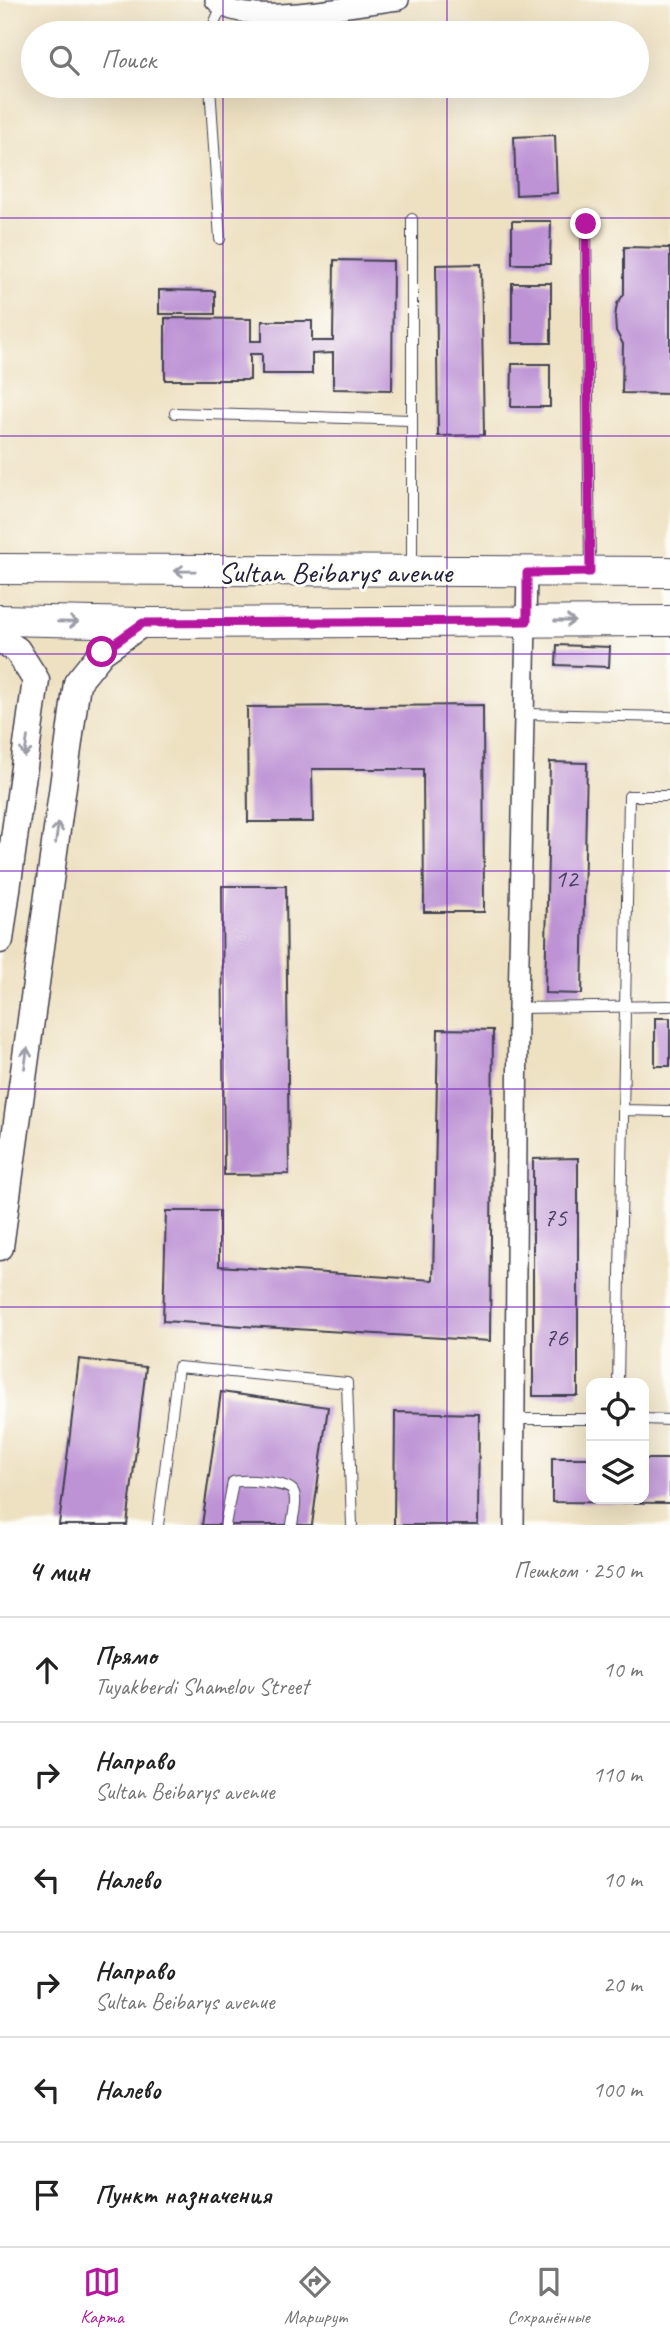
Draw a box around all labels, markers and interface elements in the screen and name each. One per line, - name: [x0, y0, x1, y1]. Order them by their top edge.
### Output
- search box: [21, 21, 649, 98]
- icon: search: [45, 41, 83, 79]
- text: Поиск: [101, 43, 156, 76]
- route end: [570, 208, 601, 239]
- street label: Sultan Beibarys avenue: [218, 553, 454, 591]
- one-way arrow: [174, 564, 197, 577]
- one-way arrow: [553, 614, 576, 628]
- one-way arrow: [56, 615, 79, 628]
- route start: [86, 636, 117, 667]
- one-way arrow: [20, 735, 33, 758]
- one-way arrow: [50, 822, 63, 845]
- house number: 12: [554, 862, 580, 895]
- one-way arrow: [20, 1048, 33, 1070]
- house number: 75: [543, 1201, 568, 1234]
- house number: 76: [544, 1321, 569, 1354]
- map controls: [586, 1378, 649, 1504]
- button: locate: [586, 1378, 649, 1441]
- button: layers: [586, 1441, 649, 1504]
- text: 4 мин: [28, 1552, 89, 1590]
- text: Пешком · 250 m: [514, 1556, 642, 1585]
- text: Прямо: [95, 1639, 157, 1672]
- icon: ahead: [28, 1651, 66, 1689]
- text: 10 m: [603, 1655, 642, 1684]
- text: Tuyakberdi Shamelov Street: [95, 1672, 309, 1701]
- text: Направо: [95, 1744, 174, 1777]
- icon: right: [28, 1756, 66, 1794]
- text: 110 m: [593, 1760, 642, 1789]
- text: Sultan Beibarys avenue: [95, 1777, 274, 1806]
- icon: left: [28, 1861, 66, 1899]
- text: Налево: [95, 1863, 161, 1896]
- text: 10 m: [603, 1865, 642, 1894]
- text: Направо: [95, 1954, 174, 1987]
- icon: right: [28, 1966, 66, 2004]
- text: 20 m: [603, 1970, 642, 1999]
- text: Sultan Beibarys avenue: [95, 1987, 274, 2016]
- icon: left: [28, 2071, 66, 2109]
- text: Налево: [95, 2073, 161, 2106]
- text: 100 m: [593, 2075, 642, 2104]
- icon: arrive: [28, 2176, 66, 2214]
- text: Пункт назначения: [95, 2178, 271, 2211]
- tab: Карта: [80, 2263, 124, 2329]
- tab: Маршрут: [284, 2263, 347, 2329]
- tab: Сохранённые: [507, 2263, 590, 2329]

